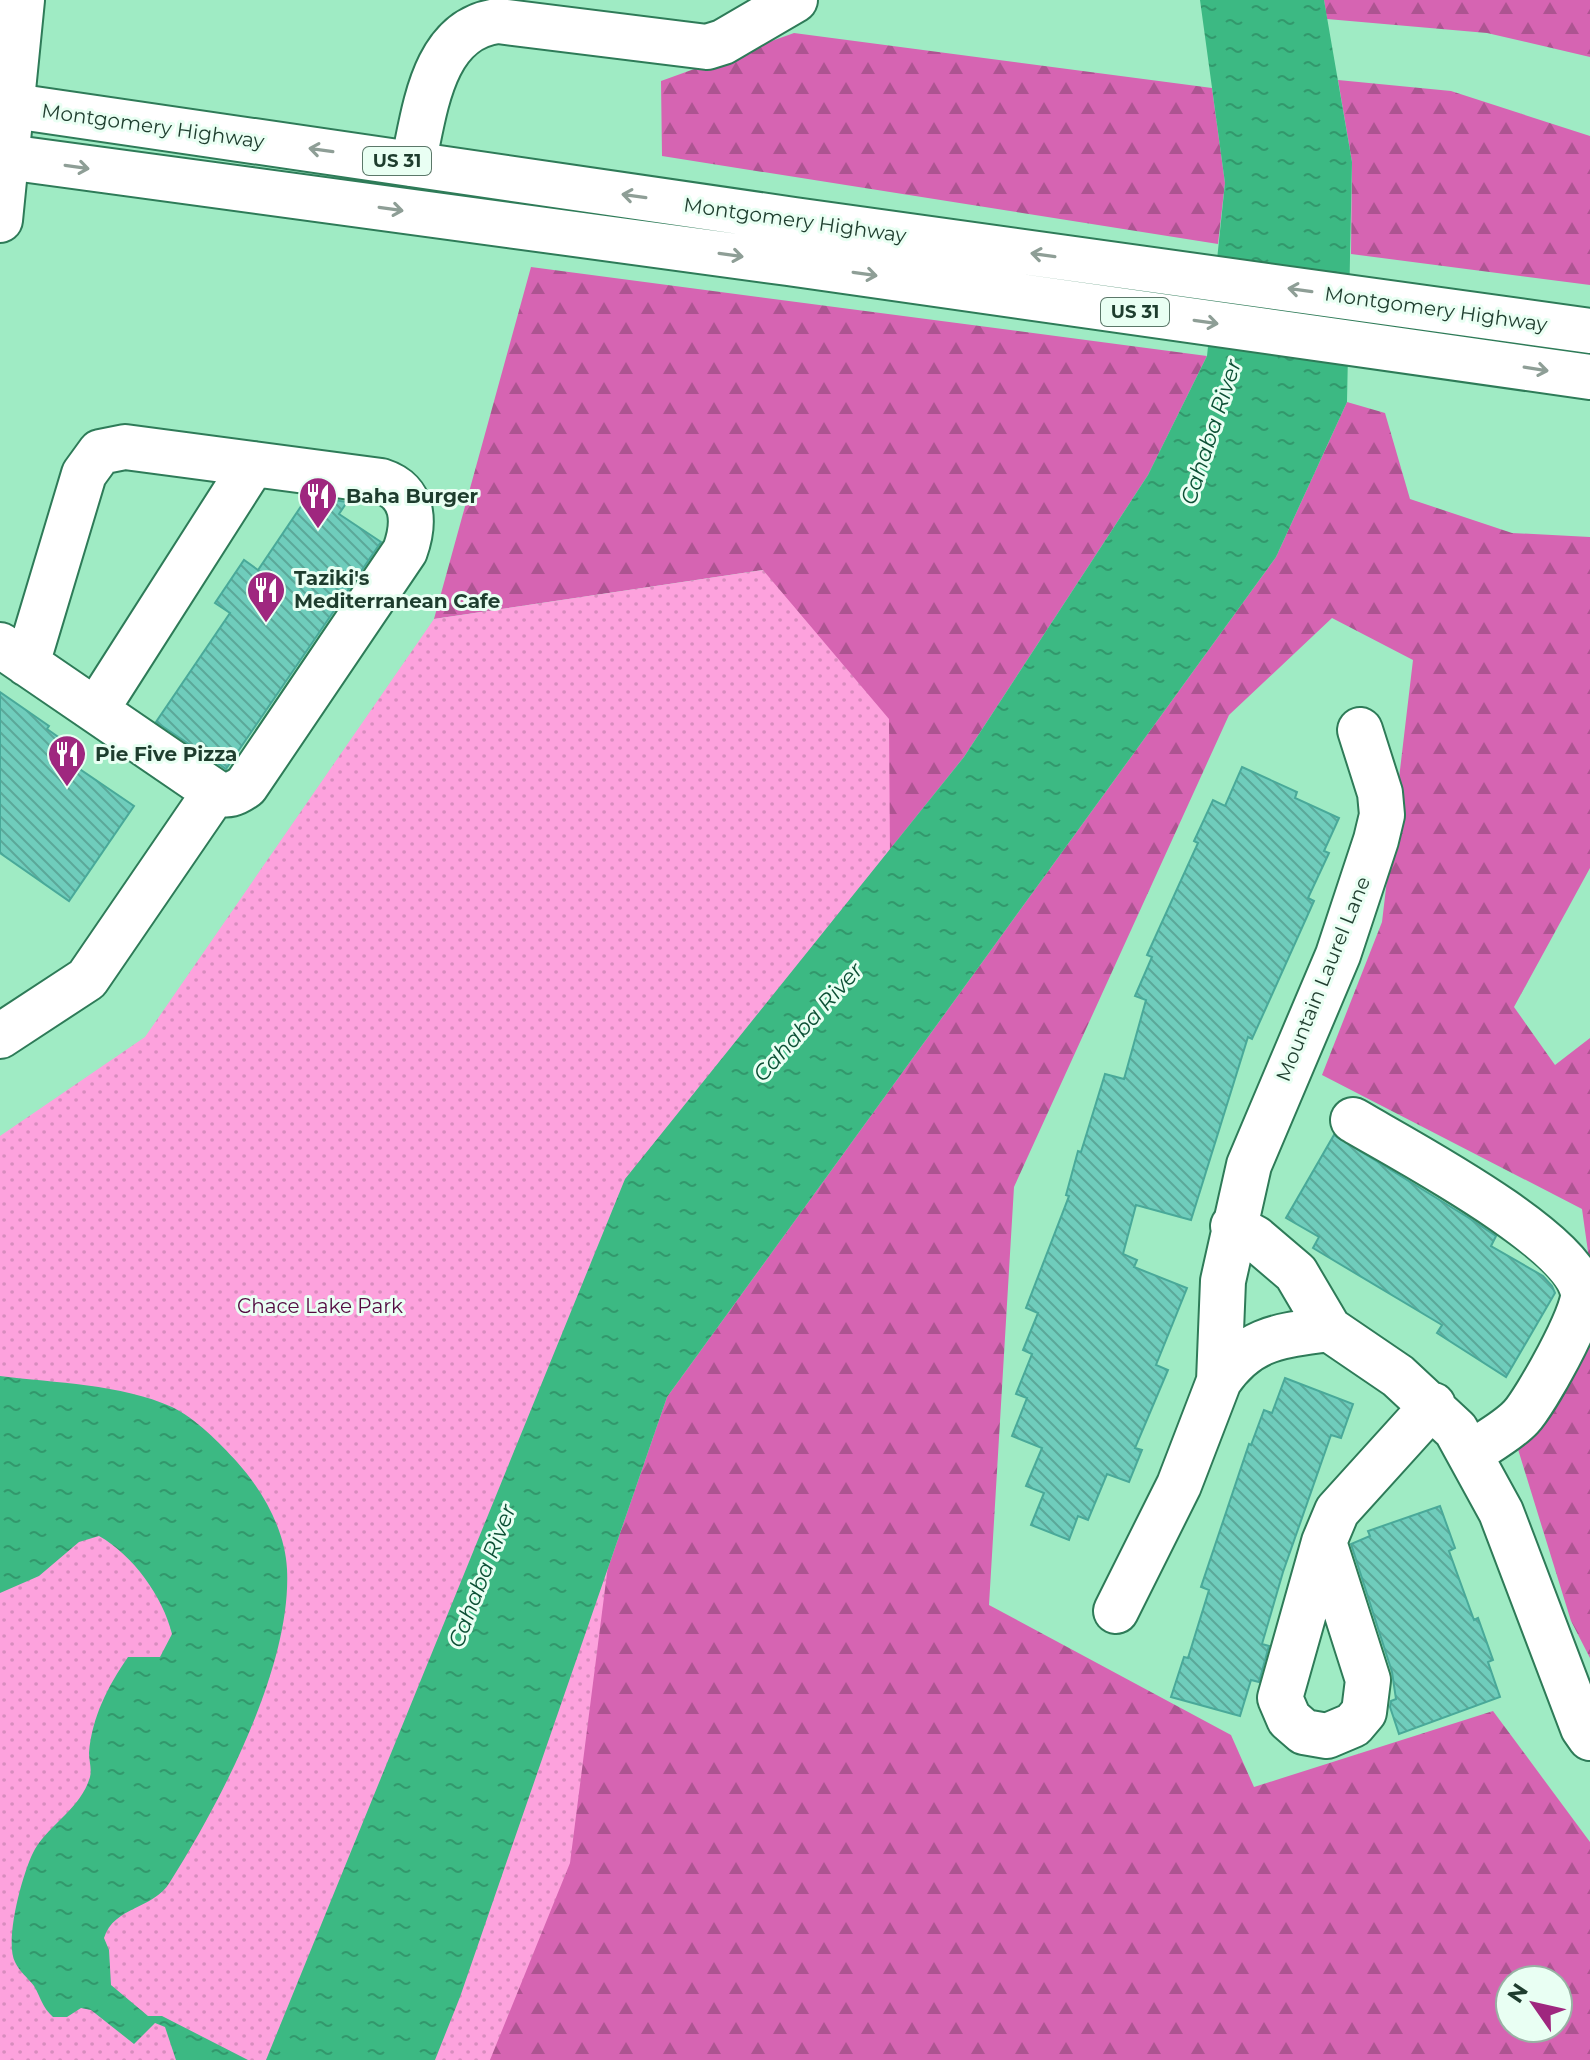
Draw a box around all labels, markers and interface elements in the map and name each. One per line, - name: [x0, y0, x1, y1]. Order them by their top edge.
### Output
- street label: Montgomery Highway: [40, 98, 266, 154]
- one-way arrow: [309, 142, 334, 157]
- road number: US 31: [363, 147, 431, 175]
- one-way arrow: [64, 160, 89, 175]
- one-way arrow: [622, 188, 647, 203]
- street label: Montgomery Highway: [682, 192, 908, 248]
- one-way arrow: [377, 201, 403, 216]
- one-way arrow: [1031, 247, 1056, 262]
- one-way arrow: [718, 248, 744, 263]
- one-way arrow: [852, 267, 877, 282]
- street label: Montgomery Highway: [1323, 281, 1549, 337]
- one-way arrow: [1288, 282, 1313, 297]
- road number: US 31: [1101, 298, 1169, 326]
- one-way arrow: [1193, 315, 1218, 330]
- water label: Cahaba River: [1175, 355, 1248, 508]
- one-way arrow: [1523, 362, 1548, 377]
- restaurant icon: Baha Burger: [297, 475, 339, 530]
- place label: Baha Burger: [346, 484, 479, 508]
- place label: Taziki's Mediterranean Cafe: [294, 566, 500, 613]
- restaurant icon: Taziki's Mediterranean Cafe: [245, 569, 287, 624]
- restaurant icon: Pie Five Pizza: [46, 733, 88, 788]
- place label: Pie Five Pizza: [95, 742, 237, 766]
- street label: Mountain Laurel Lane: [1271, 873, 1375, 1085]
- water label: Cahaba River: [747, 956, 869, 1087]
- park label: Chace Lake Park: [237, 1294, 403, 1318]
- water label: Cahaba River: [442, 1500, 522, 1651]
- north arrow: [1494, 1964, 1574, 2044]
- text: N: [1502, 1978, 1534, 2008]

